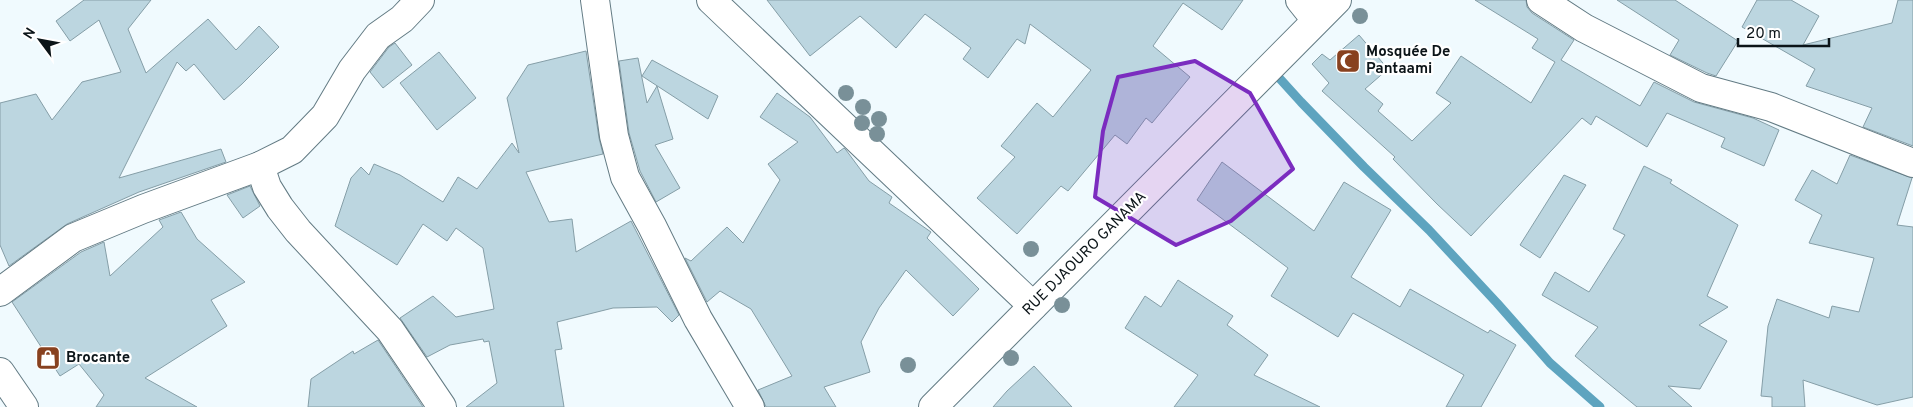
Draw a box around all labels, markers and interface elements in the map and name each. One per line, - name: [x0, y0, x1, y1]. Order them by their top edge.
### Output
- north arrow: [15, 15, 65, 65]
- scale bar: [1738, 15, 1829, 47]
- text: N: [20, 25, 40, 43]
- text: 20 m: [1746, 25, 1781, 44]
- place label: Mosquée De Pantaami: [1366, 43, 1450, 79]
- mosque icon: Mosquée De Pantaami: [1335, 48, 1361, 74]
- street label: RUE DJAOURO GANAMA: [1019, 188, 1151, 320]
- shop icon: Brocante: [35, 345, 61, 371]
- place label: Brocante: [66, 349, 130, 368]

